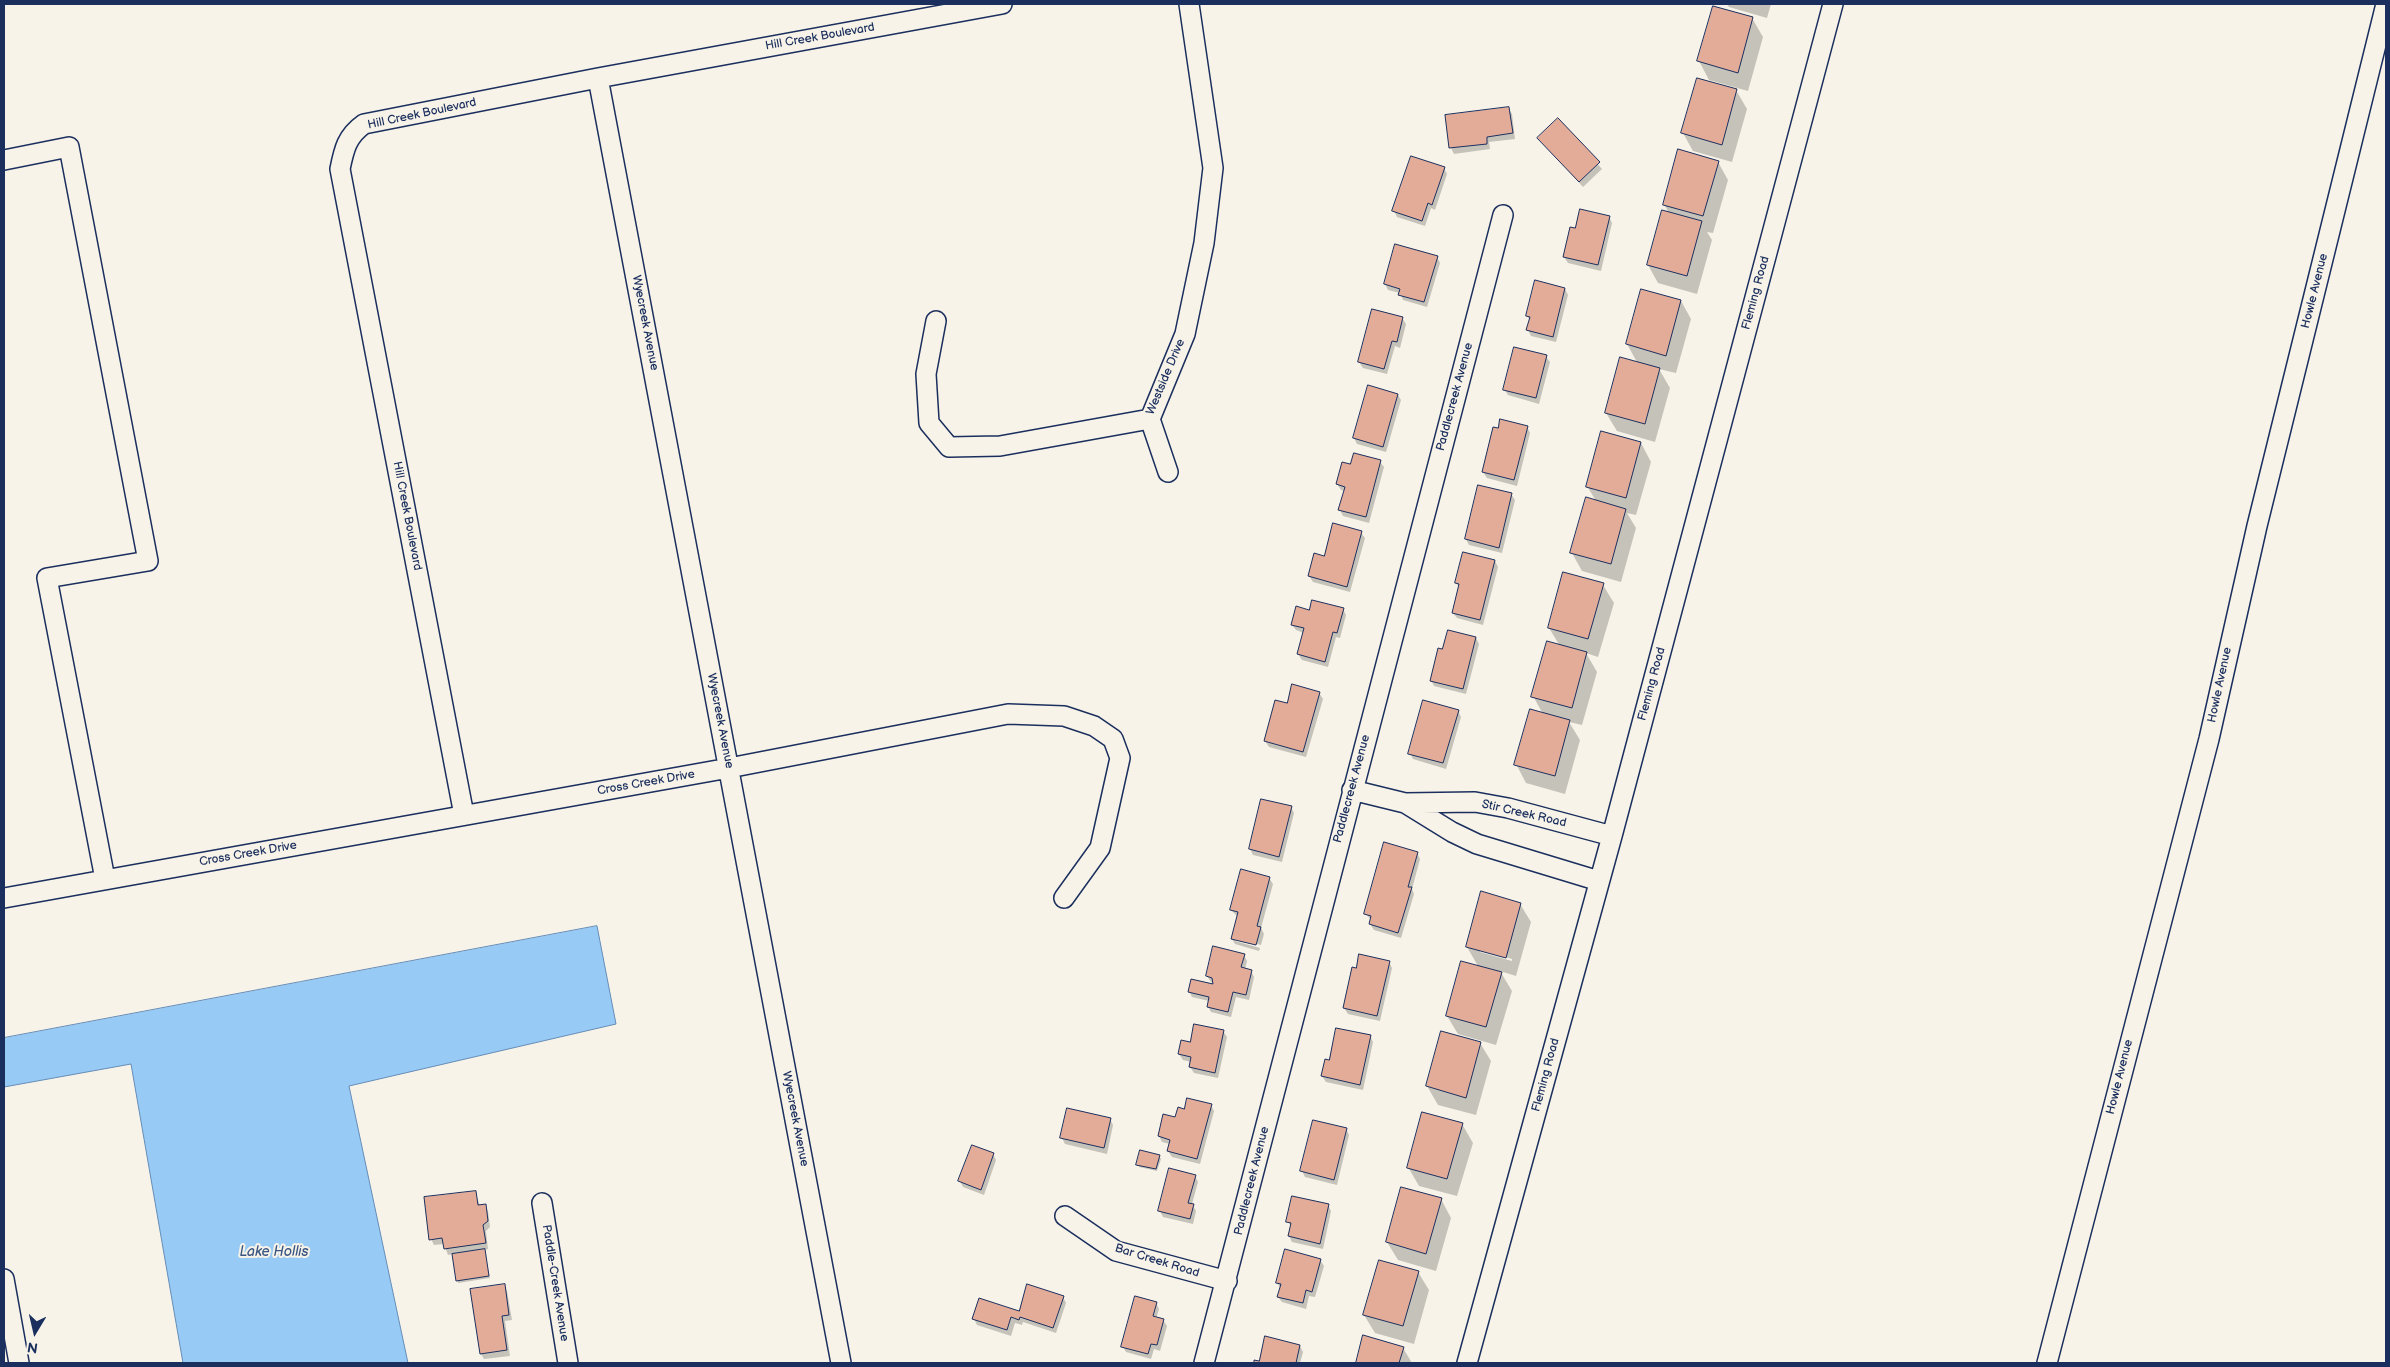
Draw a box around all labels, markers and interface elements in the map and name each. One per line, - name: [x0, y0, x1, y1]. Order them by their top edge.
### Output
- street label: Hill Creek Boulevard: [764, 20, 876, 54]
- street label: Hill Creek Boulevard: [366, 95, 478, 133]
- street label: Howle Avenue: [2299, 252, 2331, 330]
- street label: Fleming Road: [1739, 255, 1773, 331]
- street label: Wyecreek Avenue: [629, 274, 661, 372]
- street label: Westside Drive: [1144, 337, 1188, 417]
- street label: Paddlecreek Avenue: [1434, 341, 1476, 453]
- street label: Hill Creek Boulevard: [389, 460, 425, 572]
- street label: Fleming Road: [1635, 646, 1669, 722]
- street label: Howle Avenue: [2205, 646, 2235, 724]
- street label: Wyecreek Avenue: [704, 672, 736, 770]
- street label: Paddlecreek Avenue: [1331, 733, 1373, 845]
- street label: Cross Creek Drive: [596, 767, 696, 799]
- street label: Stir Creek Road: [1480, 797, 1568, 831]
- street label: Cross Creek Drive: [198, 838, 298, 870]
- street label: Fleming Road: [1529, 1037, 1563, 1113]
- street label: Howle Avenue: [2104, 1038, 2136, 1116]
- street label: Wyecreek Avenue: [779, 1070, 811, 1168]
- street label: Paddlecreek Avenue: [1232, 1125, 1272, 1237]
- street label: Paddle-Creek Avenue: [539, 1224, 571, 1342]
- street label: Bar Creek Road: [1113, 1241, 1201, 1281]
- water label: Lake Hollis: [240, 1244, 308, 1260]
- north arrow: [10, 1307, 60, 1357]
- text: N: [26, 1338, 39, 1357]

